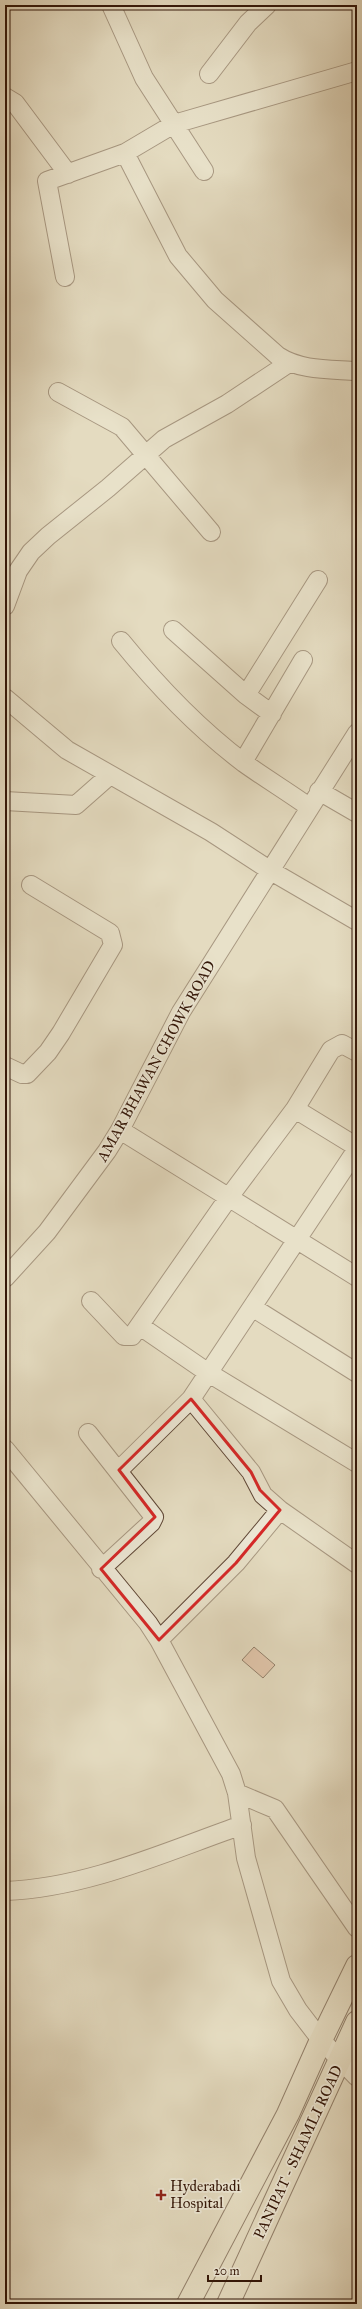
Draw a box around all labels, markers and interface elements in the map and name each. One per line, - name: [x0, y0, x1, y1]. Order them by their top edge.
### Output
- street label: AMAR BHAWAN CHOWK ROAD: [93, 957, 219, 1165]
- street label: PANIPAT - SHAMLI ROAD: [250, 2062, 346, 2242]
- place label: Hyderabadi Hospital: [170, 2177, 241, 2212]
- marker: Hyderabadi Hospital: [155, 2189, 167, 2201]
- scale bar: [208, 2257, 261, 2283]
- text: 20 m: [214, 2264, 240, 2278]

